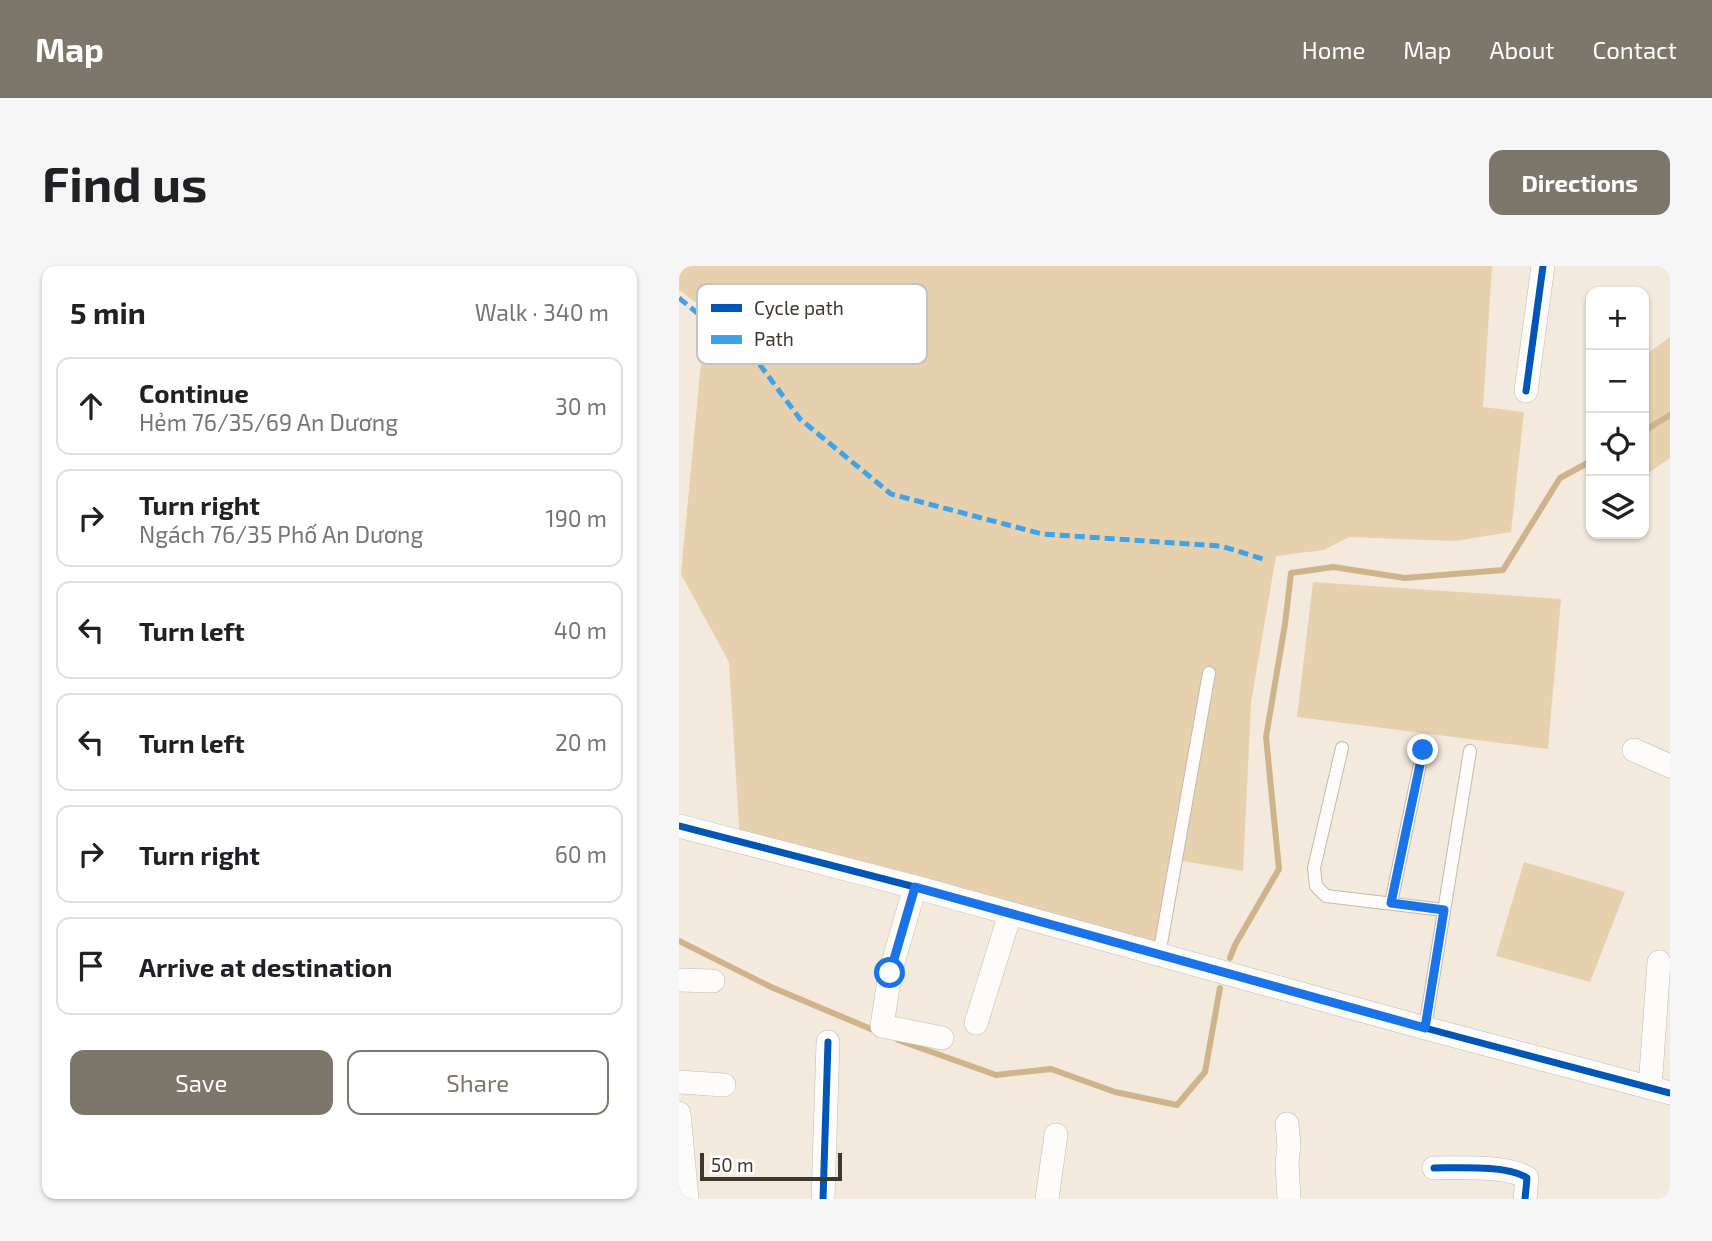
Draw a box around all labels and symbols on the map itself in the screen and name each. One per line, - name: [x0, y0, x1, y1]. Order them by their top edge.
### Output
- legend: [697, 284, 927, 364]
- text: Cycle path: [754, 296, 844, 319]
- text: Path: [754, 327, 794, 350]
- route end: [1407, 734, 1438, 765]
- route start: [874, 957, 905, 988]
- scale bar: [700, 1150, 842, 1182]

